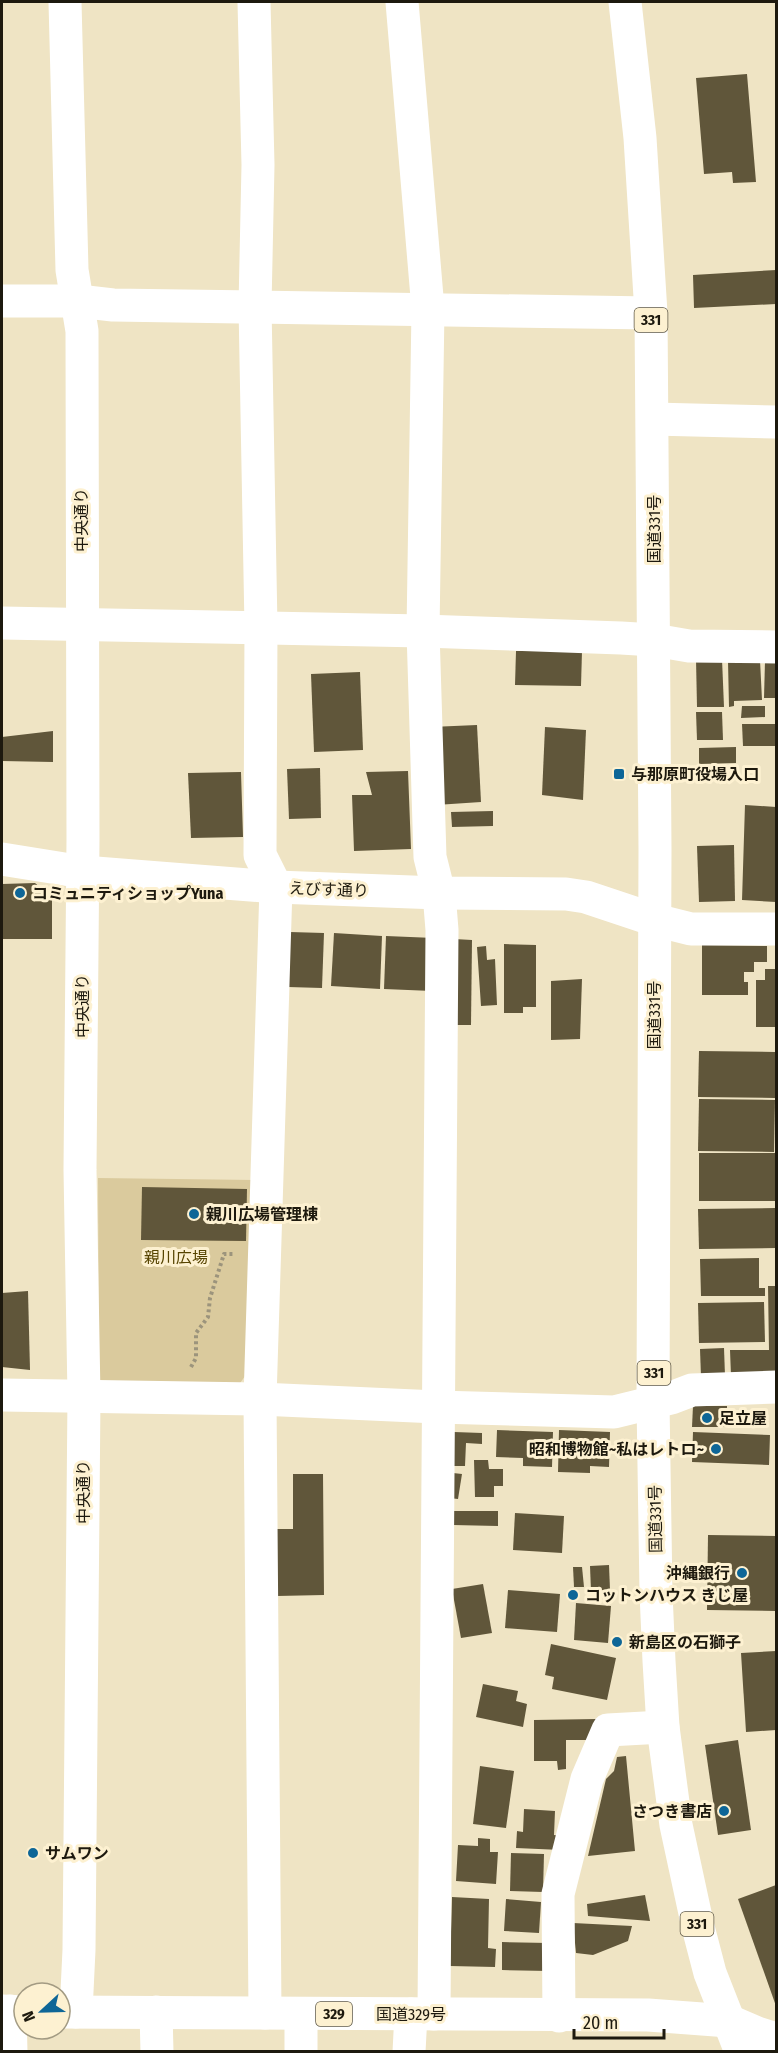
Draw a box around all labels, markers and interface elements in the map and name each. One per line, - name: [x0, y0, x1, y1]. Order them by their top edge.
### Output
- road number: 331: [634, 308, 668, 332]
- street label: 中央通り: [72, 488, 91, 552]
- street label: 国道331号: [645, 495, 664, 563]
- place label: 与那原町役場入口: [631, 765, 759, 784]
- marker: 与那原町役場入口: [612, 767, 626, 781]
- street label: えびす通り: [289, 879, 369, 900]
- place label: コミュニティショップYuna: [32, 884, 224, 903]
- marker: コミュニティショップYuna: [13, 886, 27, 900]
- street label: 中央通り: [73, 974, 92, 1038]
- street label: 国道331号: [645, 981, 664, 1049]
- place label: 親川広場管理棟: [206, 1205, 318, 1224]
- marker: 親川広場管理棟: [187, 1207, 201, 1221]
- park label: 親川広場: [144, 1248, 208, 1267]
- road number: 331: [638, 1361, 670, 1385]
- place label: 足立屋: [719, 1409, 767, 1428]
- marker: 足立屋: [700, 1411, 714, 1425]
- place label: 昭和博物館~私はレトロ~: [529, 1440, 704, 1459]
- marker: 昭和博物館~私はレトロ~: [709, 1442, 723, 1456]
- street label: 中央通り: [74, 1460, 93, 1524]
- street label: 国道331号: [645, 1485, 666, 1553]
- place label: 沖縄銀行: [666, 1564, 730, 1583]
- marker: 沖縄銀行: [735, 1566, 749, 1580]
- place label: コットンハウス きじ屋: [585, 1586, 748, 1605]
- marker: コットンハウス きじ屋: [566, 1588, 580, 1602]
- place label: 新島区の石獅子: [629, 1633, 741, 1652]
- marker: 新島区の石獅子: [610, 1635, 624, 1649]
- place label: さつき書店: [632, 1802, 712, 1821]
- marker: さつき書店: [717, 1804, 731, 1818]
- place label: サムワン: [45, 1844, 109, 1863]
- marker: サムワン: [26, 1846, 40, 1860]
- road number: 331: [680, 1912, 714, 1936]
- north arrow: [12, 1981, 72, 2041]
- road number: 329: [316, 2002, 352, 2026]
- scale bar: [574, 2002, 664, 2040]
- street label: 国道329号: [376, 2005, 446, 2024]
- text: N: [18, 2008, 39, 2024]
- text: 20 m: [583, 2012, 618, 2034]

